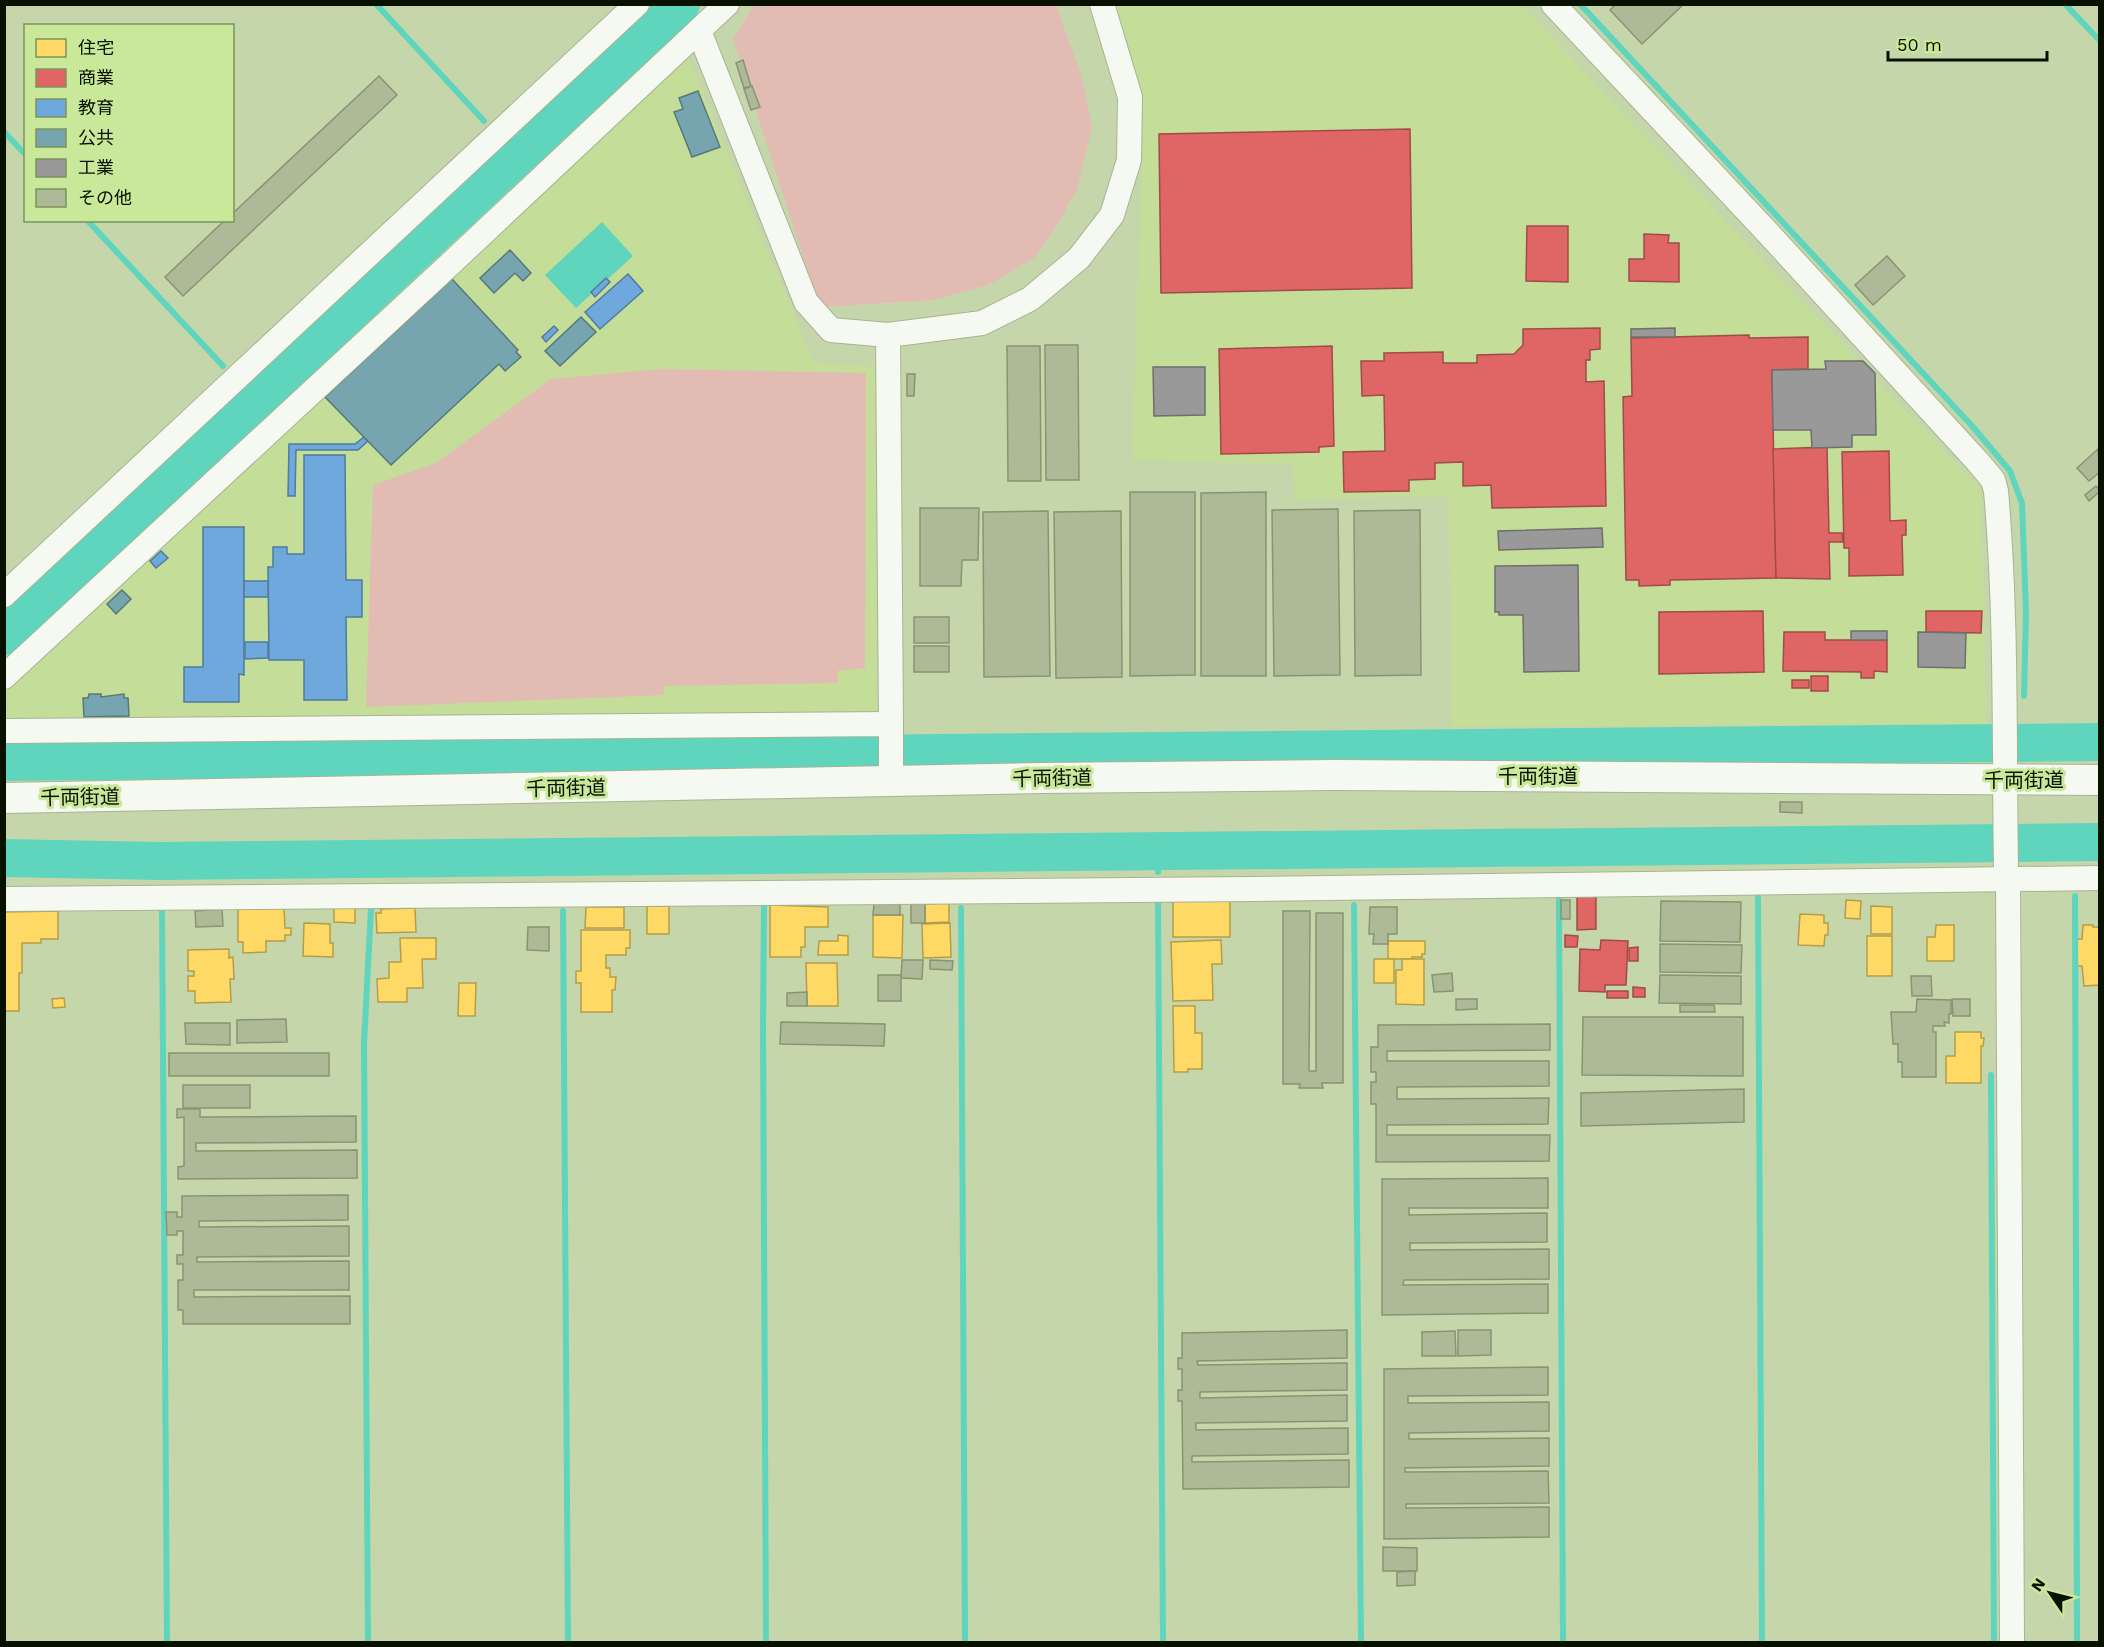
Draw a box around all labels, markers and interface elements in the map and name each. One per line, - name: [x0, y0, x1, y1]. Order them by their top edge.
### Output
- legend: [24, 24, 234, 222]
- scale bar: [1888, 24, 2047, 62]
- text: 50 m: [1897, 34, 1942, 55]
- text: 住宅: [78, 37, 114, 58]
- text: 商業: [78, 67, 114, 88]
- text: 教育: [78, 97, 114, 118]
- text: 公共: [78, 127, 114, 148]
- text: 工業: [78, 157, 114, 178]
- text: その他: [78, 187, 132, 208]
- street label: 千両街道: [1498, 764, 1578, 788]
- street label: 千両街道: [1012, 765, 1092, 791]
- street label: 千両街道: [1984, 768, 2064, 792]
- street label: 千両街道: [526, 775, 606, 801]
- street label: 千両街道: [40, 784, 120, 810]
- north arrow: [2020, 1563, 2080, 1623]
- text: N: [2027, 1574, 2049, 1595]

